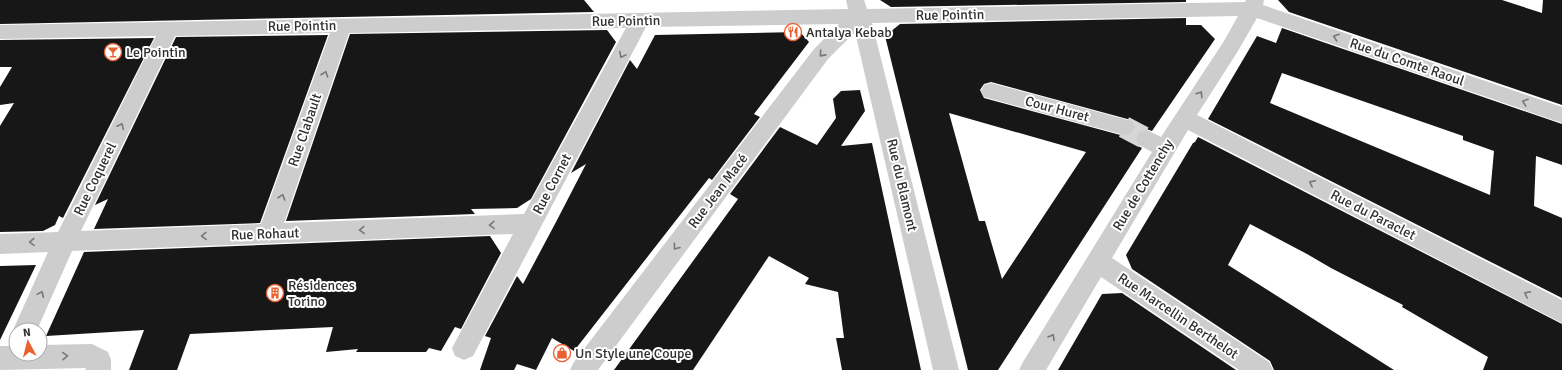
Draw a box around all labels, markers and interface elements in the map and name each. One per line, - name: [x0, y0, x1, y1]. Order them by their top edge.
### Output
- street label: Rue Pointin: [916, 6, 984, 24]
- street label: Rue Pointin: [592, 12, 660, 30]
- street label: Rue Pointin: [268, 17, 336, 35]
- restaurant icon: Antalya Kebab: [783, 22, 803, 42]
- place label: Antalya Kebab: [806, 24, 892, 41]
- one-way arrow: [1332, 34, 1339, 42]
- street label: Rue du Comte Raoul: [1347, 34, 1467, 90]
- bar icon: Le Pointin: [103, 42, 123, 62]
- place label: Le Pointin: [126, 44, 186, 61]
- one-way arrow: [819, 49, 827, 57]
- one-way arrow: [619, 51, 626, 58]
- one-way arrow: [320, 70, 329, 77]
- street label: Rue Clabault: [285, 91, 326, 169]
- one-way arrow: [1195, 91, 1202, 98]
- street label: Cour Huret: [1023, 92, 1091, 126]
- one-way arrow: [1522, 98, 1529, 107]
- one-way arrow: [116, 123, 124, 131]
- street label: Rue de Cottenchy: [1109, 136, 1177, 234]
- street label: Rue du Blamont: [883, 137, 921, 233]
- street label: Rue Coquerel: [70, 140, 120, 218]
- street label: Rue Jean Macé: [684, 150, 752, 232]
- street label: Rue Cornet: [529, 151, 575, 217]
- one-way arrow: [1309, 180, 1316, 188]
- street label: Rue du Paraclet: [1328, 186, 1418, 244]
- one-way arrow: [277, 193, 286, 200]
- one-way arrow: [489, 221, 495, 229]
- street label: Rue Rohaut: [230, 224, 300, 244]
- one-way arrow: [359, 226, 365, 234]
- one-way arrow: [201, 232, 207, 240]
- one-way arrow: [29, 238, 35, 247]
- one-way arrow: [674, 242, 681, 249]
- street label: Rue Marcellin Berthelot: [1115, 269, 1242, 363]
- place label: Résidences Torino: [288, 277, 355, 310]
- building icon: Résidences Torino: [265, 283, 285, 303]
- one-way arrow: [36, 291, 44, 299]
- one-way arrow: [1524, 291, 1532, 299]
- north arrow: [8, 322, 48, 362]
- text: N: [22, 326, 31, 339]
- one-way arrow: [1047, 334, 1055, 341]
- shop icon: Un Style une Coupe: [552, 343, 572, 363]
- place label: Un Style une Coupe: [575, 345, 692, 362]
- one-way arrow: [62, 352, 68, 360]

